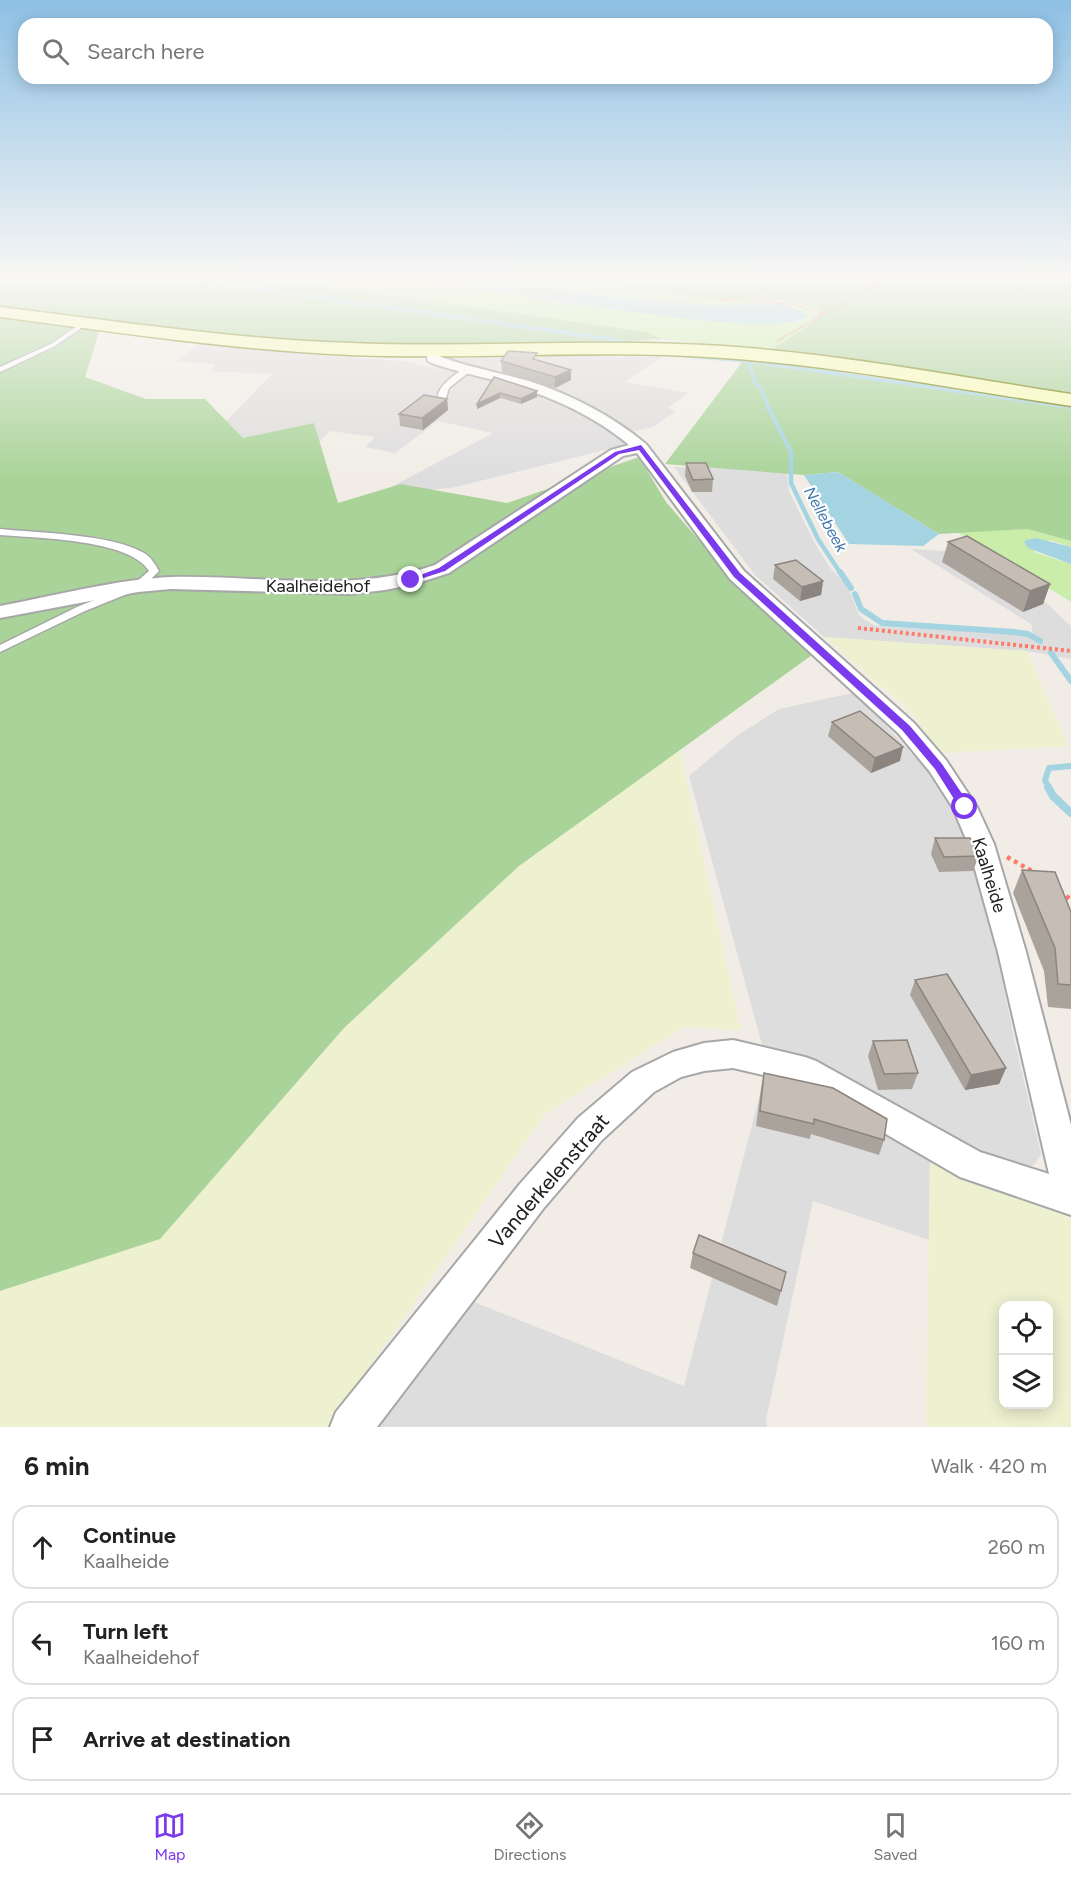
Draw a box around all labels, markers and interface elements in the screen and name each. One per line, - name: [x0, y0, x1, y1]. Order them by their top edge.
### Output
- search box: [18, 18, 1053, 84]
- icon: search: [39, 35, 72, 68]
- text: Search here: [87, 38, 205, 65]
- water label: Nellebeek: [800, 483, 852, 556]
- route end: [397, 566, 423, 592]
- street label: Kaalheidehof: [266, 575, 371, 597]
- route start: [951, 793, 977, 819]
- street label: Kaalheide: [967, 835, 1011, 915]
- street label: Vanderkelenstraat: [483, 1108, 614, 1253]
- map controls: [999, 1301, 1053, 1409]
- button: locate: [999, 1301, 1053, 1355]
- button: layers: [999, 1355, 1053, 1409]
- text: 6 min: [24, 1450, 90, 1482]
- text: Walk · 420 m: [931, 1454, 1047, 1478]
- text: Continue: [83, 1522, 176, 1549]
- icon: ahead: [26, 1531, 59, 1564]
- text: 260 m: [988, 1535, 1045, 1559]
- text: Kaalheide: [83, 1549, 169, 1573]
- text: Turn left: [83, 1618, 169, 1645]
- icon: left: [26, 1627, 59, 1660]
- text: 160 m: [991, 1631, 1045, 1655]
- text: Kaalheidehof: [83, 1645, 199, 1669]
- icon: arrive: [26, 1723, 59, 1756]
- text: Arrive at destination: [83, 1726, 291, 1753]
- tab: Map: [153, 1809, 186, 1864]
- tab: Directions: [493, 1809, 566, 1864]
- tab: Saved: [873, 1809, 918, 1864]

